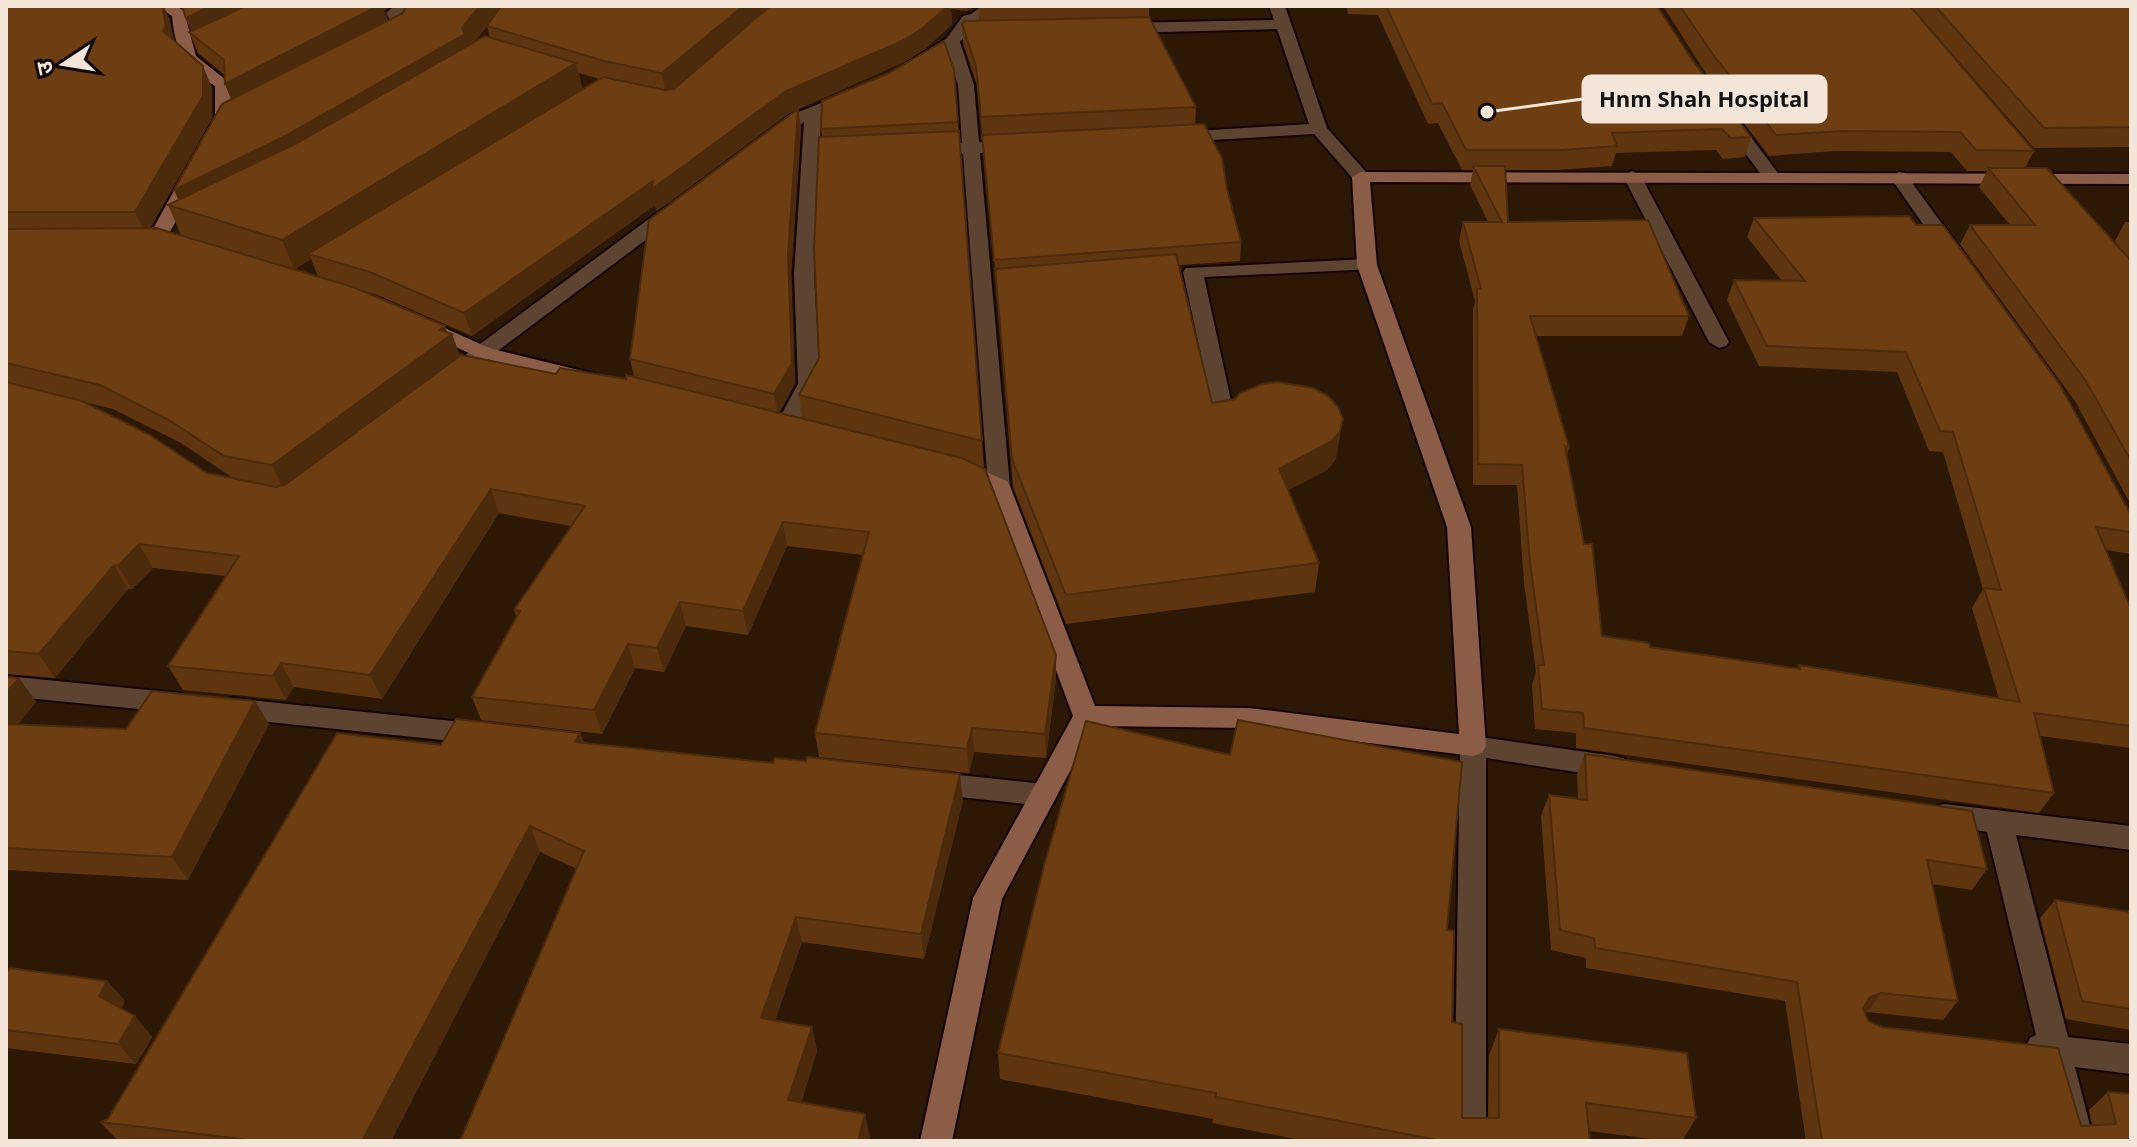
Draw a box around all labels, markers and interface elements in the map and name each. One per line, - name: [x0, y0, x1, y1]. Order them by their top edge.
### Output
- north arrow: [24, 24, 104, 104]
- text: उ: [27, 58, 59, 78]
- callout: Hnm Shah Hospital: [1583, 76, 1826, 122]
- text: Hnm Shah Hospital: [1599, 83, 1809, 113]

